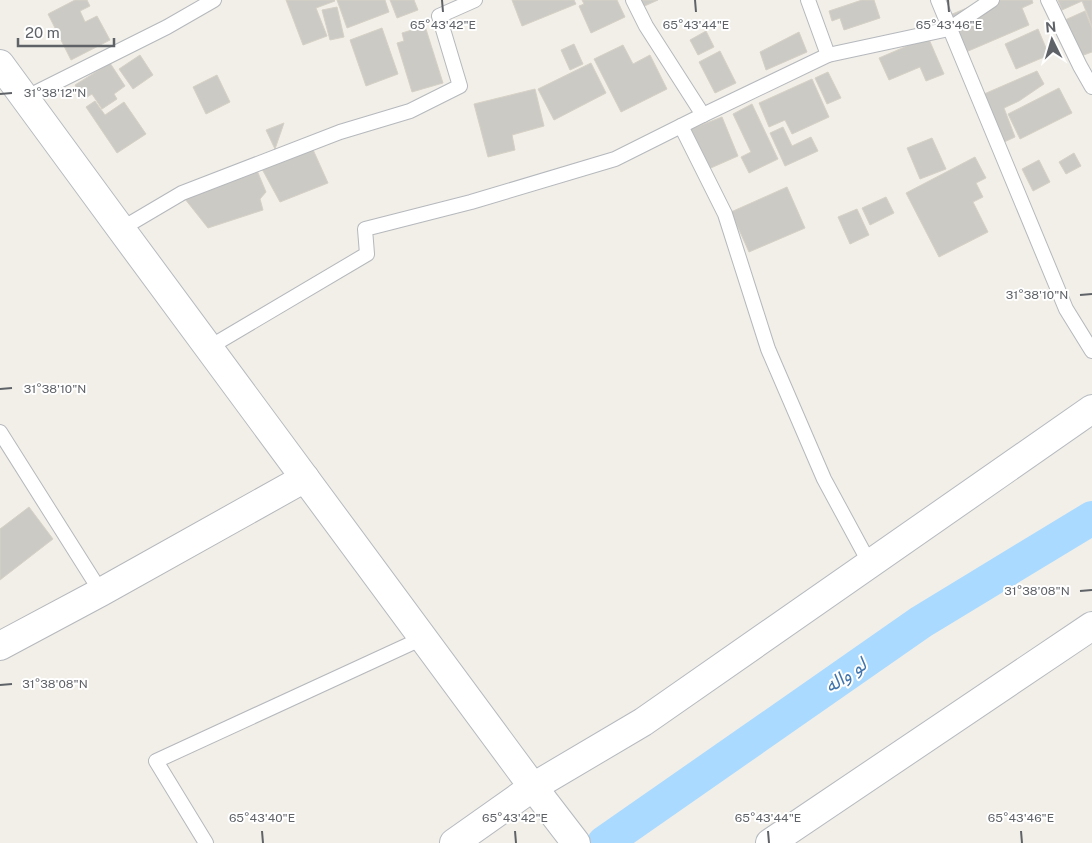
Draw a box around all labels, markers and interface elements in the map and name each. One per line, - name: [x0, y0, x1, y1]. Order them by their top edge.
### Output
- scale bar: [18, 15, 114, 47]
- north arrow: [1027, 15, 1077, 65]
- text: 65°43'42"E: [410, 18, 476, 32]
- text: 65°43'44"E: [663, 18, 729, 32]
- text: 65°43'46"E: [916, 18, 982, 32]
- text: N: [1045, 19, 1057, 35]
- text: 20 m: [25, 24, 60, 41]
- text: 31°38'12"N: [24, 86, 86, 100]
- text: 31°38'10"N: [1006, 288, 1068, 302]
- text: 31°38'10"N: [24, 382, 86, 396]
- text: 31°38'08"N: [1004, 584, 1070, 598]
- water label: لو واله: [820, 652, 872, 698]
- text: 31°38'08"N: [22, 677, 88, 691]
- text: 65°43'40"E: [229, 811, 295, 825]
- text: 65°43'42"E: [482, 811, 548, 825]
- text: 65°43'44"E: [735, 811, 801, 825]
- text: 65°43'46"E: [988, 811, 1054, 825]

